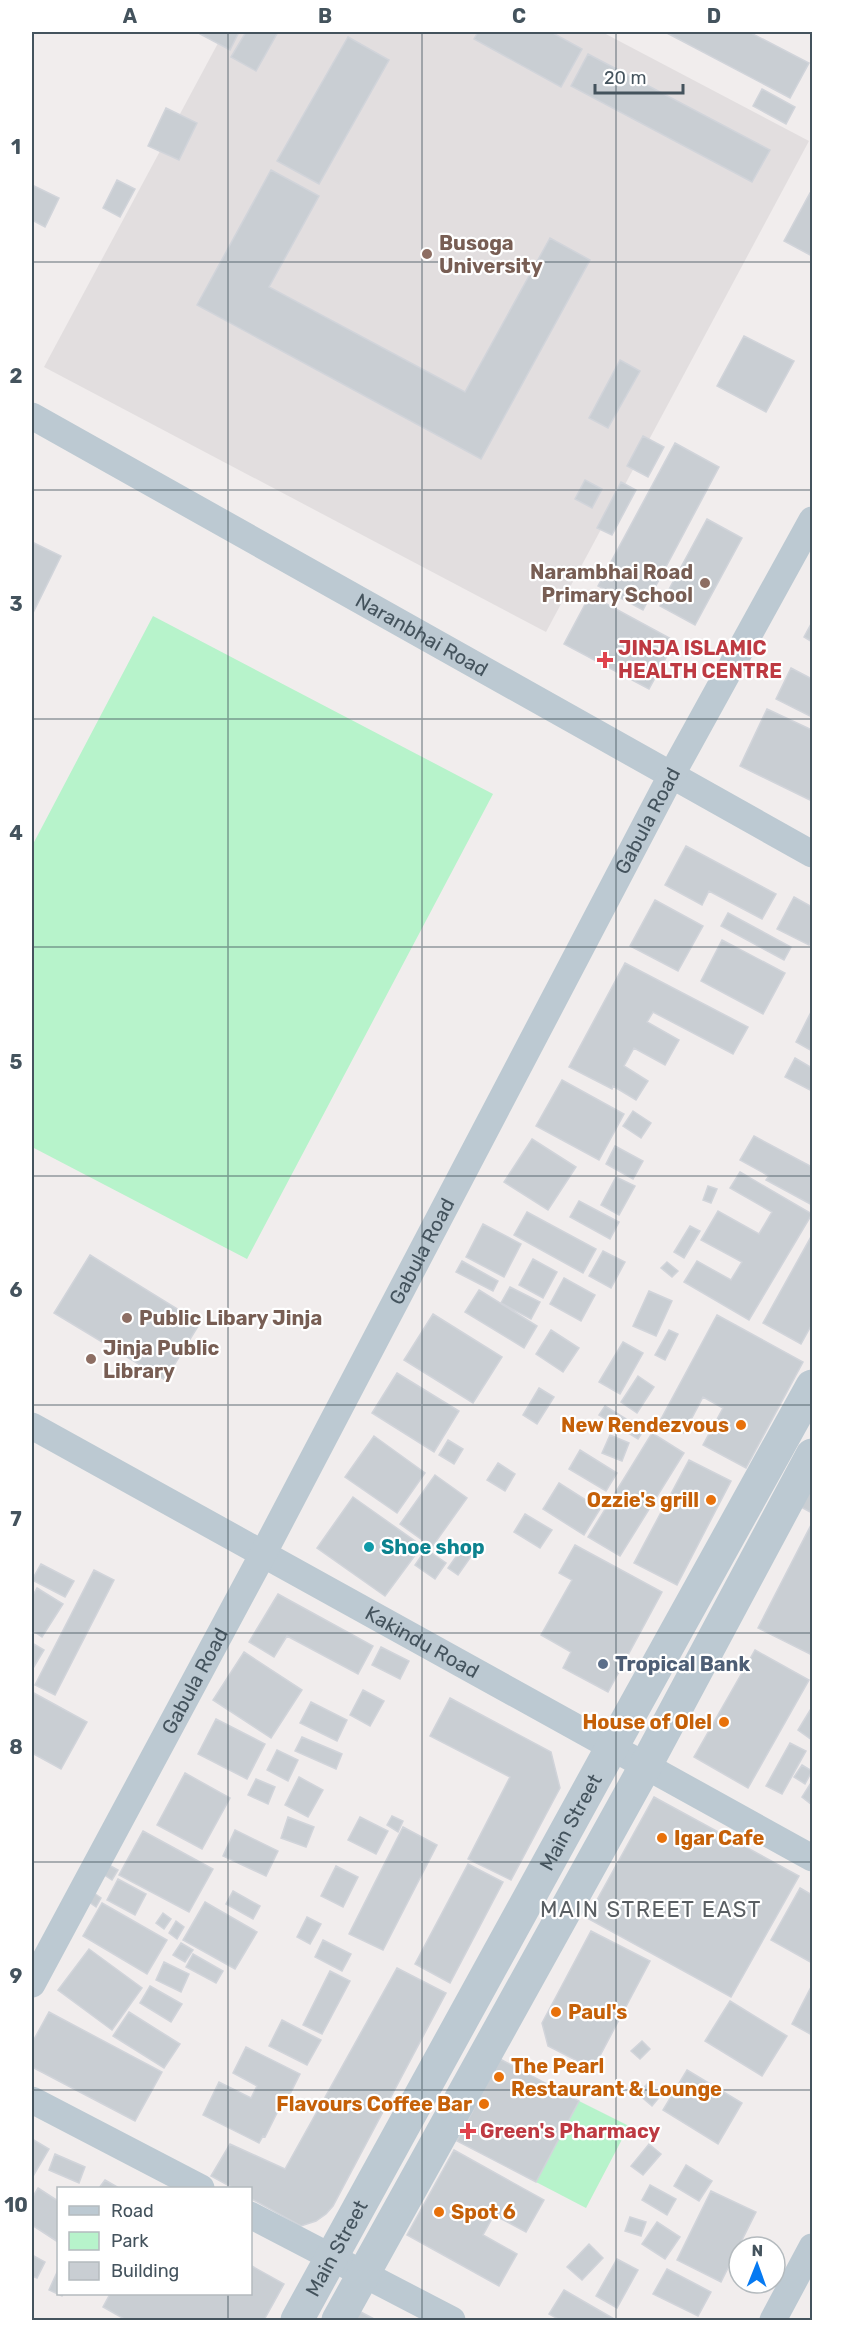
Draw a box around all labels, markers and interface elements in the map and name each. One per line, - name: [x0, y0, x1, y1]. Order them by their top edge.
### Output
- text: A: [123, 4, 138, 28]
- text: B: [318, 4, 332, 28]
- text: C: [512, 4, 526, 28]
- text: D: [707, 4, 721, 28]
- scale bar: [595, 57, 684, 95]
- text: 20 m: [604, 67, 646, 89]
- text: 1: [11, 135, 21, 159]
- place label: Busoga University: [439, 231, 543, 278]
- marker: Busoga University: [420, 247, 434, 261]
- text: 2: [10, 364, 23, 388]
- place label: Narambhai Road Primary School: [530, 560, 693, 607]
- marker: Narambhai Road Primary School: [698, 576, 712, 590]
- street label: Naranbhai Road: [351, 588, 492, 682]
- text: 3: [9, 592, 23, 616]
- place label: JINJA ISLAMIC HEALTH CENTRE: [618, 636, 782, 683]
- marker: JINJA ISLAMIC HEALTH CENTRE: [596, 651, 614, 669]
- street label: Gabula Road: [610, 763, 685, 878]
- text: 4: [9, 821, 23, 845]
- text: 5: [10, 1050, 23, 1074]
- street label: Gabula Road: [384, 1194, 460, 1309]
- text: 6: [9, 1278, 23, 1302]
- place label: Public Libary Jinja: [139, 1306, 322, 1330]
- marker: Public Libary Jinja: [120, 1311, 134, 1325]
- place label: Jinja Public Library: [103, 1336, 220, 1383]
- marker: Jinja Public Library: [84, 1352, 98, 1366]
- place label: New Rendezvous: [561, 1413, 729, 1437]
- marker: New Rendezvous: [734, 1418, 748, 1432]
- place label: Ozzie's grill: [587, 1488, 699, 1512]
- marker: Ozzie's grill: [704, 1493, 718, 1507]
- text: 7: [10, 1507, 22, 1531]
- place label: Shoe shop: [381, 1535, 485, 1559]
- marker: Shoe shop: [362, 1540, 376, 1554]
- street label: Kakindu Road: [361, 1601, 483, 1683]
- street label: Gabula Road: [157, 1624, 233, 1738]
- place label: Tropical Bank: [615, 1652, 750, 1676]
- marker: Tropical Bank: [596, 1657, 610, 1671]
- place label: House of Olel: [582, 1710, 712, 1734]
- marker: House of Olel: [717, 1715, 731, 1729]
- text: 8: [9, 1735, 23, 1759]
- street label: Main Street: [534, 1770, 607, 1875]
- place label: Igar Cafe: [674, 1826, 764, 1850]
- marker: Igar Cafe: [655, 1831, 669, 1845]
- district label: MAIN STREET EAST: [540, 1896, 762, 1923]
- text: 9: [10, 1964, 23, 1988]
- place label: Paul's: [568, 2000, 627, 2024]
- marker: Paul's: [549, 2005, 563, 2019]
- place label: The Pearl Restaurant & Lounge: [511, 2054, 722, 2101]
- marker: The Pearl Restaurant & Lounge: [492, 2070, 506, 2084]
- place label: Flavours Coffee Bar: [276, 2092, 472, 2116]
- marker: Flavours Coffee Bar: [477, 2097, 491, 2111]
- place label: Green's Pharmacy: [480, 2119, 660, 2143]
- marker: Green's Pharmacy: [461, 2124, 475, 2138]
- legend: [57, 2187, 252, 2295]
- text: 10: [4, 2193, 28, 2217]
- street label: Main Street: [300, 2195, 373, 2301]
- text: Road: [111, 2200, 154, 2222]
- place label: Spot 6: [451, 2200, 516, 2224]
- marker: Spot 6: [432, 2205, 446, 2219]
- text: Park: [111, 2230, 149, 2252]
- north arrow: [727, 2235, 787, 2295]
- text: N: [751, 2241, 763, 2260]
- text: Building: [111, 2260, 179, 2282]

